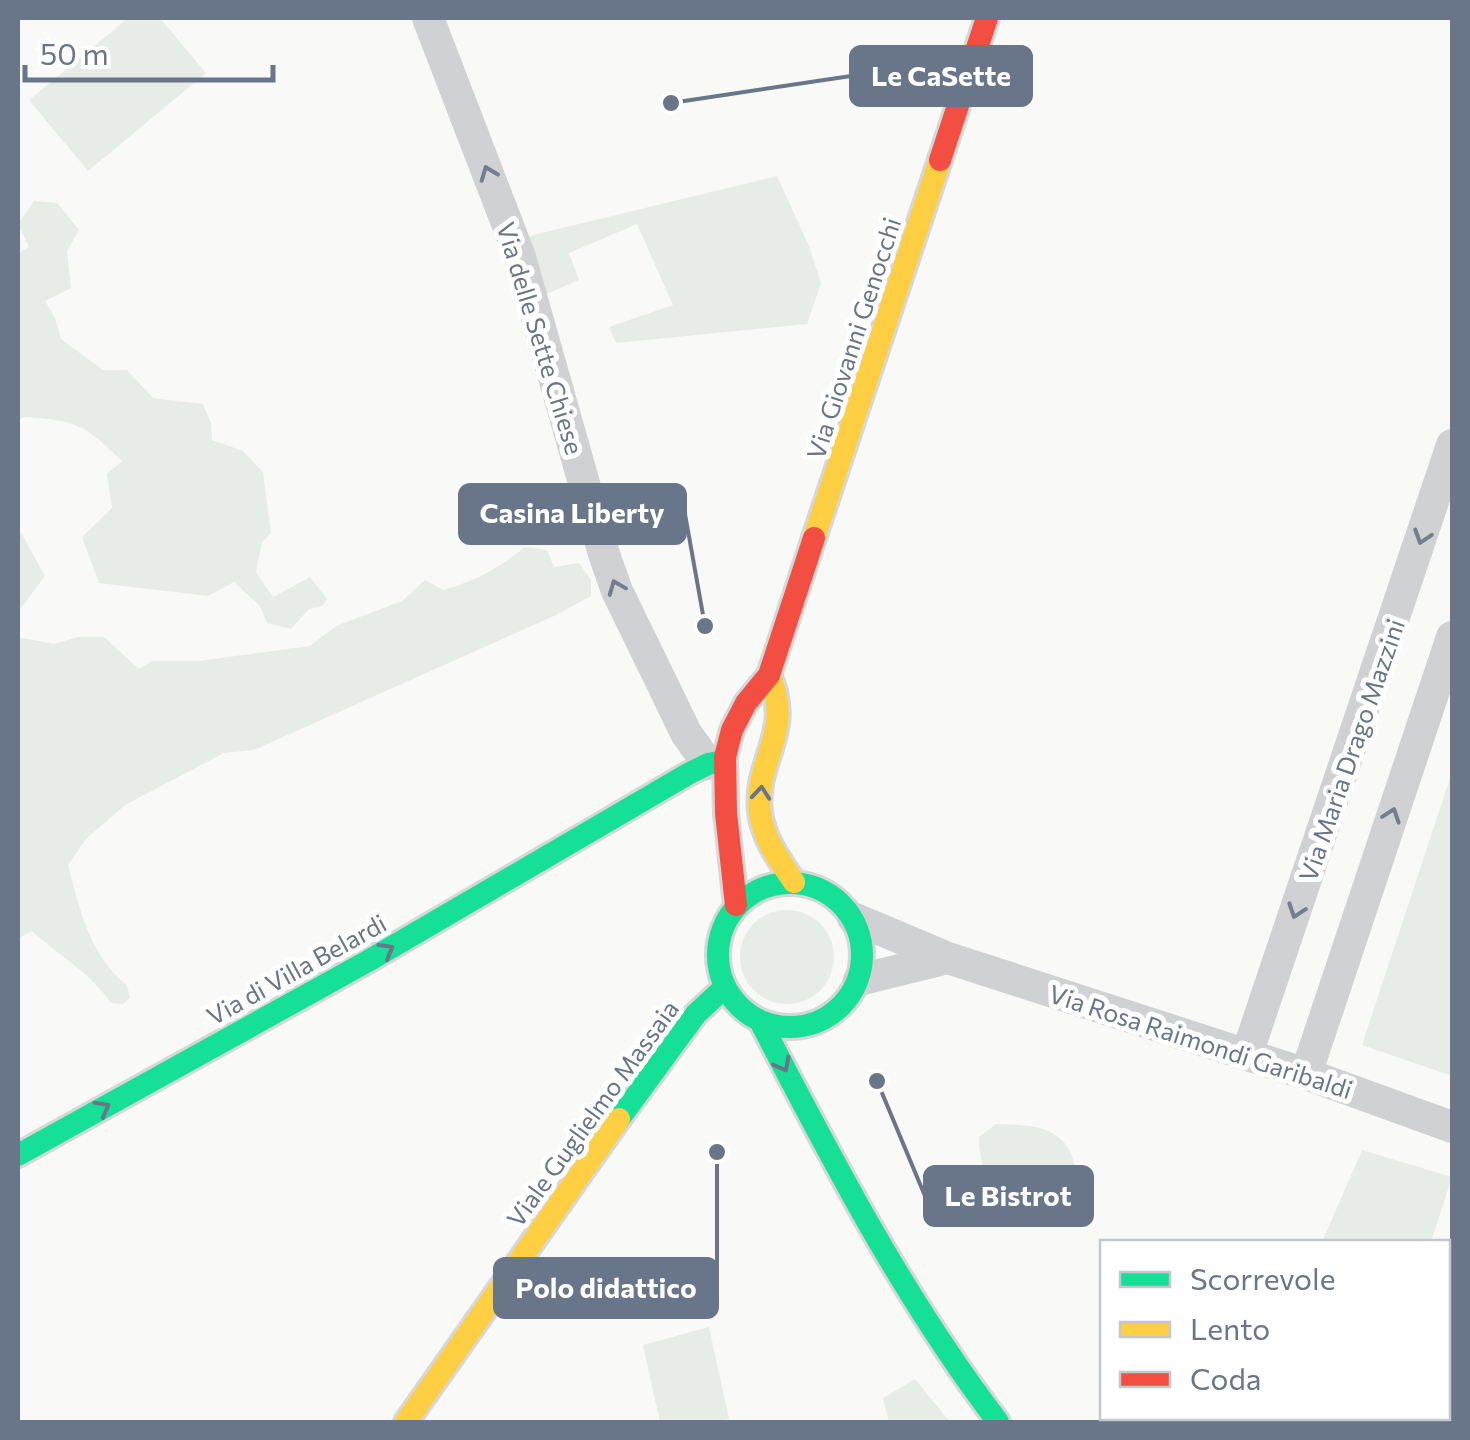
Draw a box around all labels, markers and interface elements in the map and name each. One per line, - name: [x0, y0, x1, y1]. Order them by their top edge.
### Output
- scale bar: [25, 20, 272, 82]
- text: 50 m: [40, 34, 109, 71]
- callout: Le CaSette: [851, 47, 1031, 105]
- text: Le CaSette: [871, 58, 1011, 92]
- one-way arrow: [479, 166, 500, 183]
- street label: Via Giovanni Genocchi: [800, 213, 906, 463]
- street label: Via delle Sette Chiese: [491, 218, 591, 458]
- callout: Casina Liberty: [460, 485, 685, 543]
- text: Casina Liberty: [479, 495, 665, 529]
- one-way arrow: [1414, 528, 1434, 545]
- one-way arrow: [608, 579, 628, 597]
- street label: Via Maria Drago Mazzini: [1292, 615, 1410, 885]
- one-way arrow: [750, 784, 772, 800]
- one-way arrow: [1380, 808, 1400, 825]
- one-way arrow: [1287, 902, 1307, 919]
- street label: Via di Villa Belardi: [201, 907, 391, 1031]
- one-way arrow: [376, 943, 394, 962]
- street label: Via Rosa Raimondi Garibaldi: [1046, 978, 1356, 1104]
- street label: Viale Guglielmo Massaia: [500, 994, 684, 1232]
- one-way arrow: [771, 1054, 790, 1072]
- one-way arrow: [92, 1101, 110, 1121]
- callout: Le Bistrot: [925, 1167, 1092, 1225]
- text: Le Bistrot: [945, 1178, 1072, 1212]
- legend: [1100, 1240, 1450, 1420]
- callout: Polo didattico: [495, 1259, 717, 1317]
- text: Scorrevole: [1190, 1259, 1335, 1296]
- text: Polo didattico: [515, 1270, 697, 1304]
- text: Lento: [1190, 1309, 1270, 1346]
- text: Coda: [1190, 1359, 1262, 1396]

